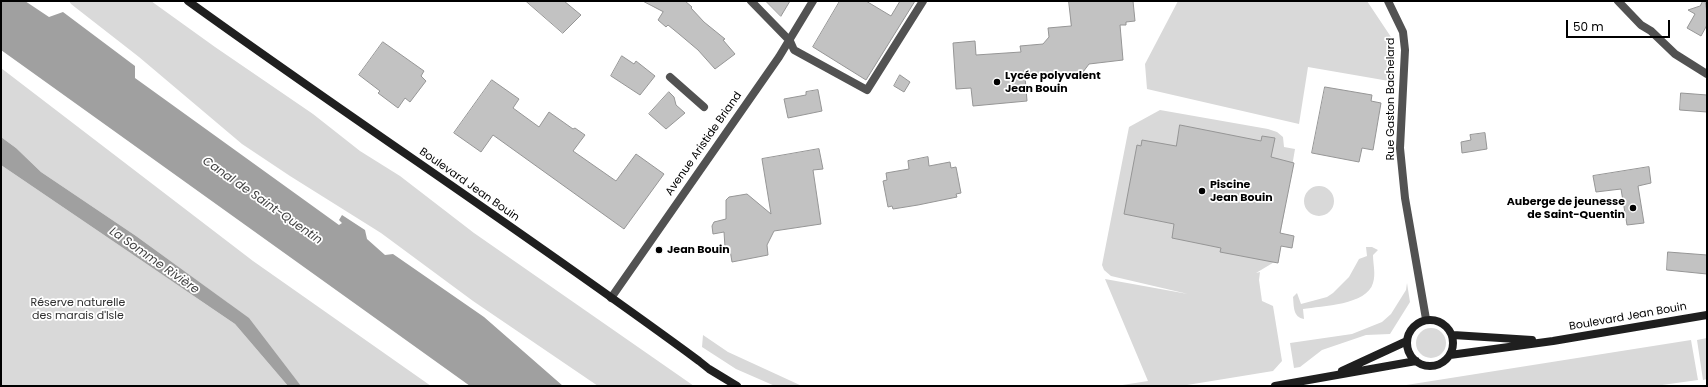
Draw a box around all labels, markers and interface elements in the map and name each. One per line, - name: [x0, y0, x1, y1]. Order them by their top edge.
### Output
- scale bar: [1568, 12, 1672, 38]
- text: 50 m: [1573, 18, 1604, 35]
- street label: Rue Gaston Bachelard: [1384, 38, 1398, 160]
- place label: Lycée polyvalent Jean Bouin: [1005, 69, 1101, 95]
- marker: Lycée polyvalent Jean Bouin: [992, 77, 1002, 87]
- street label: Avenue Aristide Briand: [663, 90, 745, 198]
- street label: Boulevard Jean Bouin: [416, 145, 522, 225]
- water label: Canal de Saint-Quentin: [199, 154, 325, 248]
- place label: Piscine Jean Bouin: [1210, 178, 1273, 204]
- marker: Piscine Jean Bouin: [1197, 186, 1207, 196]
- place label: Auberge de jeunesse de Saint-Quentin: [1507, 195, 1625, 221]
- marker: Auberge de jeunesse de Saint-Quentin: [1628, 203, 1638, 213]
- water label: La Somme Rivière: [106, 225, 202, 297]
- place label: Jean Bouin: [667, 243, 730, 257]
- marker: Jean Bouin: [654, 245, 664, 255]
- park label: Réserve naturelle des marais d'Isle: [31, 296, 125, 322]
- street label: Boulevard Jean Bouin: [1568, 300, 1688, 334]

